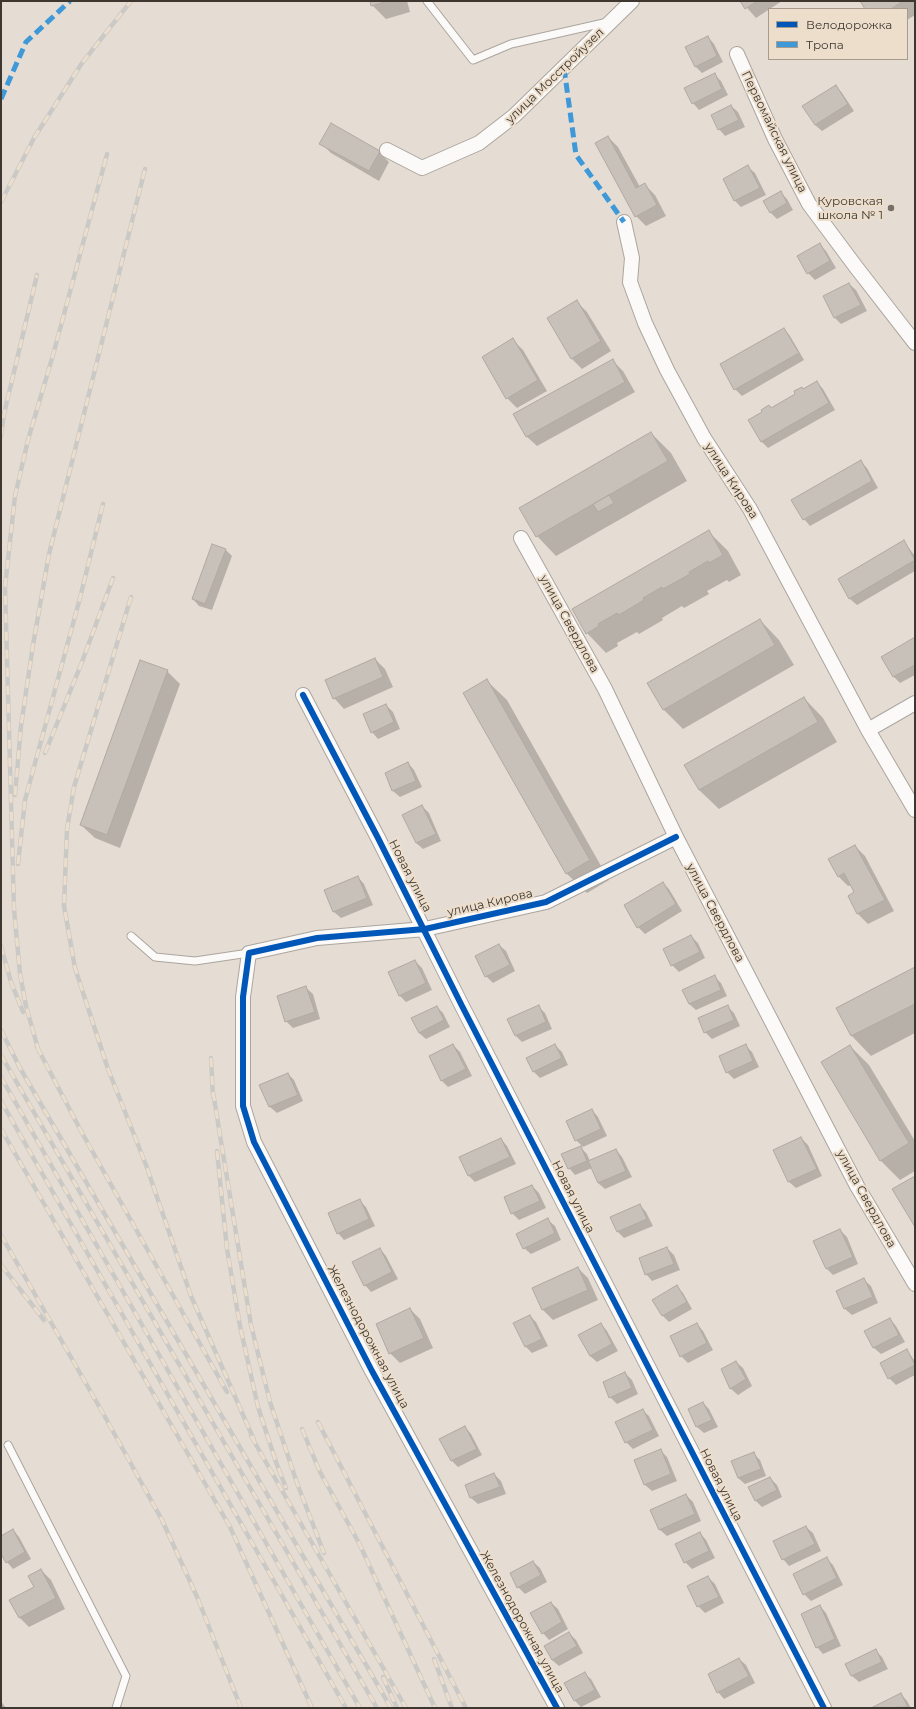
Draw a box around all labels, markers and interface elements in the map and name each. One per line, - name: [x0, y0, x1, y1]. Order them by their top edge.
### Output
- legend: [768, 8, 908, 60]
- text: Велодорожка: [806, 17, 892, 32]
- street label: улица Мосстройузел: [503, 25, 607, 127]
- text: Тропа: [806, 37, 844, 52]
- street label: Первомайская улица: [738, 69, 810, 195]
- place label: Куровская школа № 1: [817, 194, 883, 222]
- marker: Куровская школа № 1: [886, 203, 896, 213]
- street label: улица Кирова: [701, 440, 761, 522]
- street label: улица Свердлова: [536, 573, 602, 675]
- street label: Новая улица: [386, 837, 434, 915]
- street label: улица Свердлова: [683, 861, 747, 965]
- street label: улица Кирова: [446, 886, 534, 920]
- street label: улица Свердлова: [833, 1148, 899, 1250]
- street label: Новая улица: [549, 1158, 597, 1236]
- street label: Железнодорожная улица: [324, 1263, 412, 1411]
- street label: Новая улица: [697, 1446, 745, 1524]
- street label: Железнодорожная улица: [477, 1548, 567, 1696]

